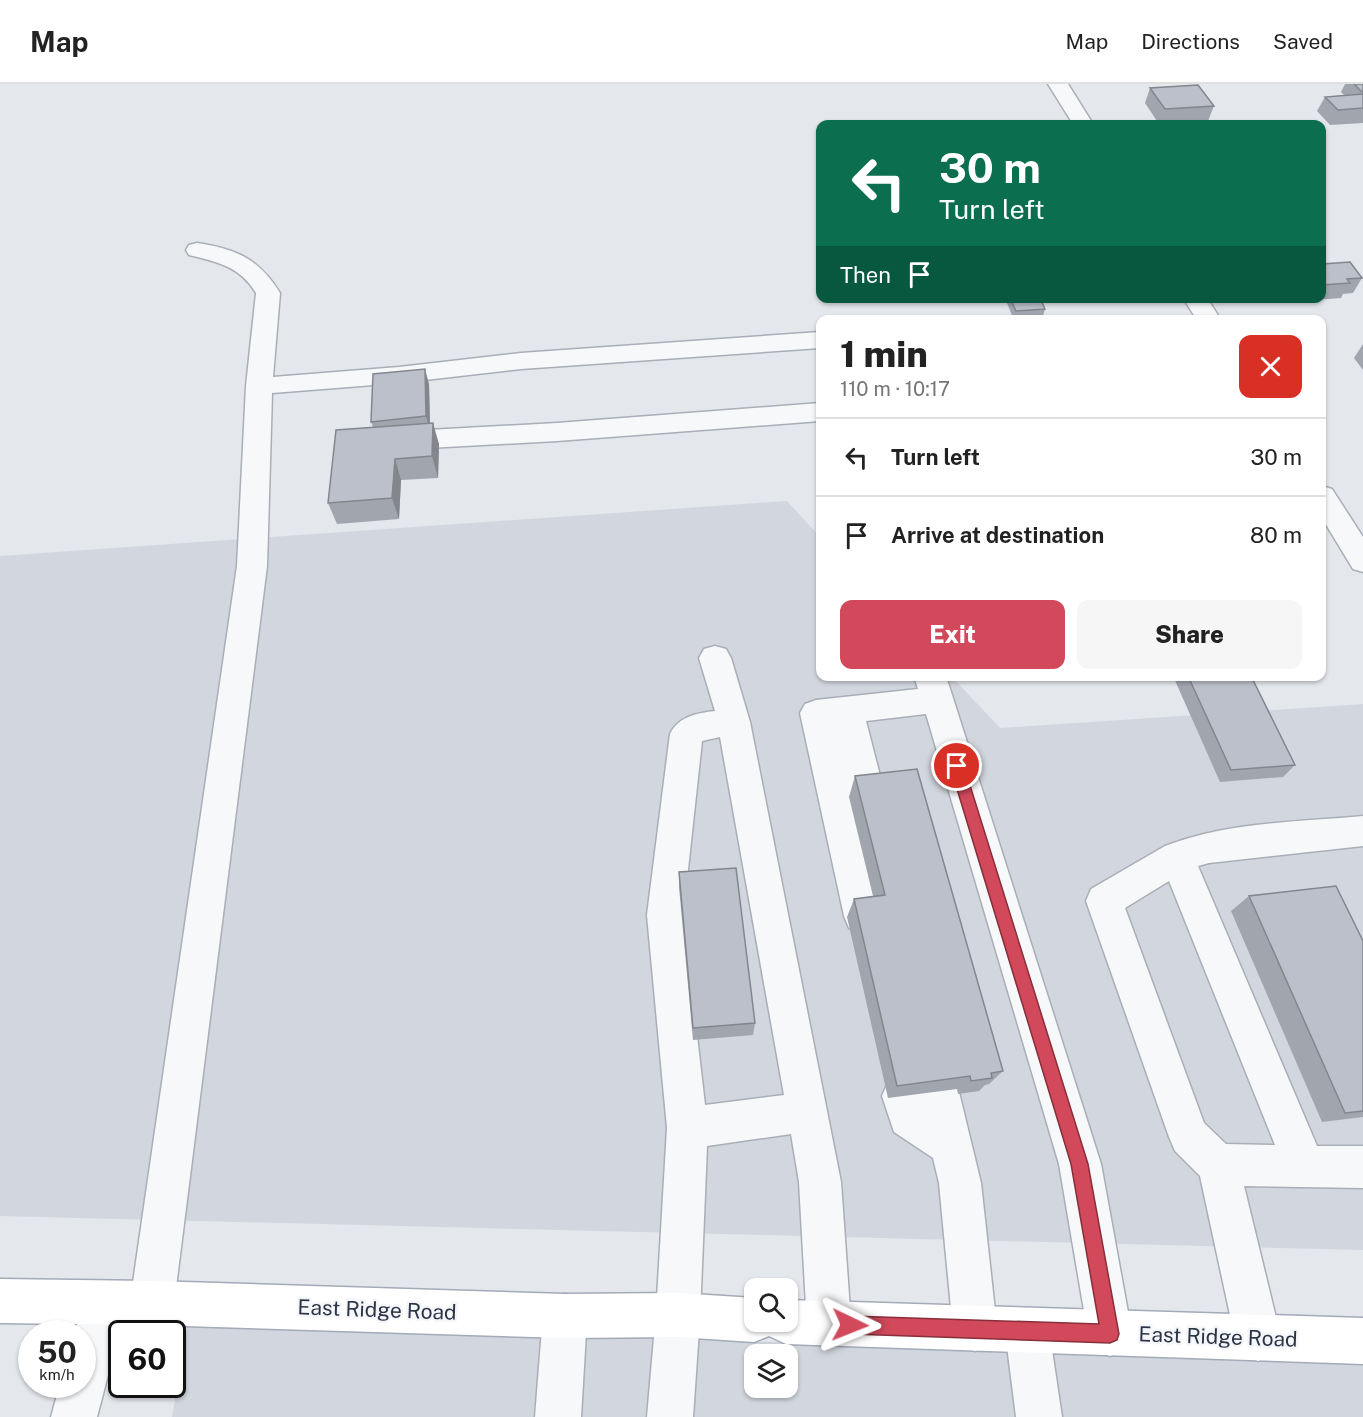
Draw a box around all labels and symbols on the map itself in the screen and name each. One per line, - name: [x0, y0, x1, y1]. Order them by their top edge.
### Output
- pin: [931, 740, 982, 791]
- position arrow: [818, 1293, 882, 1357]
- street label: East Ridge Road: [297, 1294, 457, 1325]
- speed limit sign: 60: [108, 1320, 186, 1398]
- street label: East Ridge Road: [1138, 1321, 1298, 1352]

